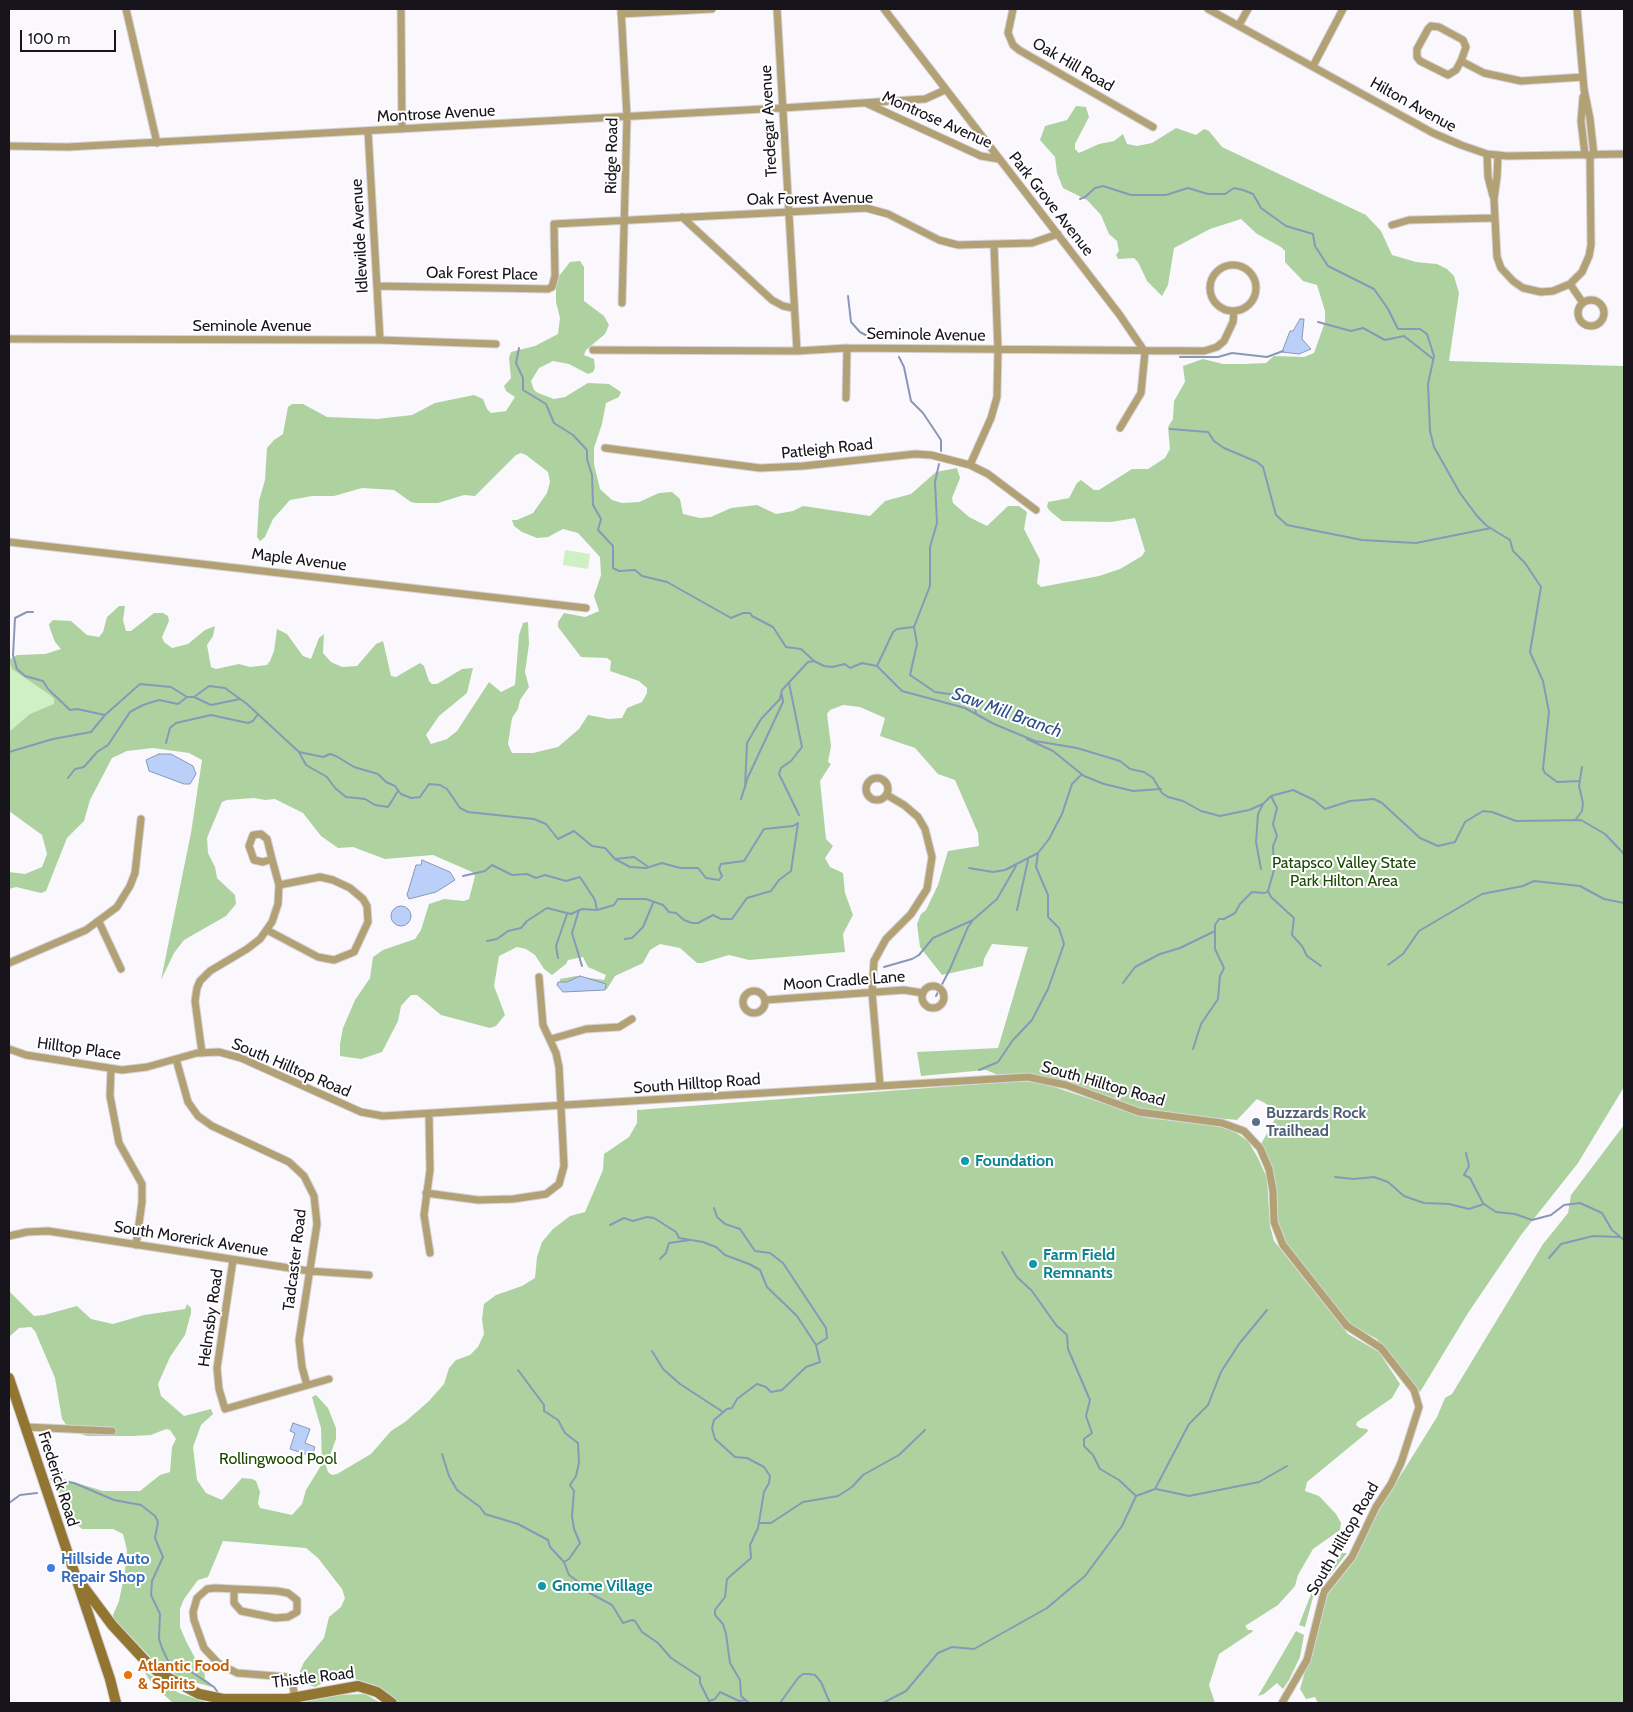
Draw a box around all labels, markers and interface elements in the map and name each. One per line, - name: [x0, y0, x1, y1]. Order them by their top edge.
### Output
- scale bar: [22, 20, 119, 52]
- text: 100 m: [28, 30, 70, 48]
- street label: Oak Hill Road: [1029, 34, 1117, 96]
- street label: Tredegar Avenue: [756, 64, 782, 178]
- street label: Hilton Avenue: [1367, 73, 1459, 137]
- street label: Montrose Avenue: [879, 87, 995, 153]
- street label: Montrose Avenue: [376, 101, 496, 127]
- street label: Ridge Road: [602, 118, 622, 194]
- street label: Park Grove Avenue: [1004, 148, 1098, 260]
- street label: Idlewilde Avenue: [347, 178, 373, 294]
- street label: Oak Forest Avenue: [747, 188, 873, 210]
- street label: Oak Forest Place: [426, 263, 538, 285]
- street label: Seminole Avenue: [193, 316, 311, 336]
- street label: Seminole Avenue: [866, 324, 986, 346]
- street label: Patleigh Road: [780, 435, 874, 463]
- street label: Maple Avenue: [250, 545, 348, 575]
- water label: Saw Mill Branch: [949, 683, 1065, 743]
- park label: Patapsco Valley State Park Hilton Area: [1272, 853, 1416, 891]
- street label: Moon Cradle Lane: [782, 967, 906, 995]
- street label: Hilltop Place: [36, 1034, 122, 1064]
- street label: South Hilltop Road: [229, 1034, 353, 1102]
- street label: South Hilltop Road: [1039, 1057, 1167, 1111]
- street label: South Hilltop Road: [633, 1070, 761, 1098]
- place label: Buzzards Rock Trailhead: [1266, 1103, 1366, 1141]
- marker: Buzzards Rock Trailhead: [1250, 1116, 1262, 1128]
- place label: Foundation: [975, 1151, 1054, 1171]
- marker: Foundation: [959, 1155, 971, 1167]
- street label: Tadcaster Road: [279, 1208, 311, 1312]
- street label: South Morerick Avenue: [112, 1217, 270, 1261]
- place label: Farm Field Remnants: [1043, 1245, 1115, 1283]
- marker: Farm Field Remnants: [1027, 1258, 1039, 1270]
- street label: Helmsby Road: [195, 1268, 227, 1368]
- street label: Frederick Road: [34, 1429, 82, 1529]
- park label: Rollingwood Pool: [219, 1449, 337, 1469]
- street label: South Hilltop Road: [1303, 1479, 1383, 1599]
- place label: Hillside Auto Repair Shop: [61, 1549, 150, 1587]
- marker: Hillside Auto Repair Shop: [45, 1562, 57, 1574]
- place label: Gnome Village: [552, 1576, 652, 1596]
- marker: Gnome Village: [536, 1580, 548, 1592]
- place label: Atlantic Food & Spirits: [138, 1656, 229, 1694]
- street label: Thistle Road: [271, 1663, 355, 1693]
- marker: Atlantic Food & Spirits: [122, 1669, 134, 1681]

